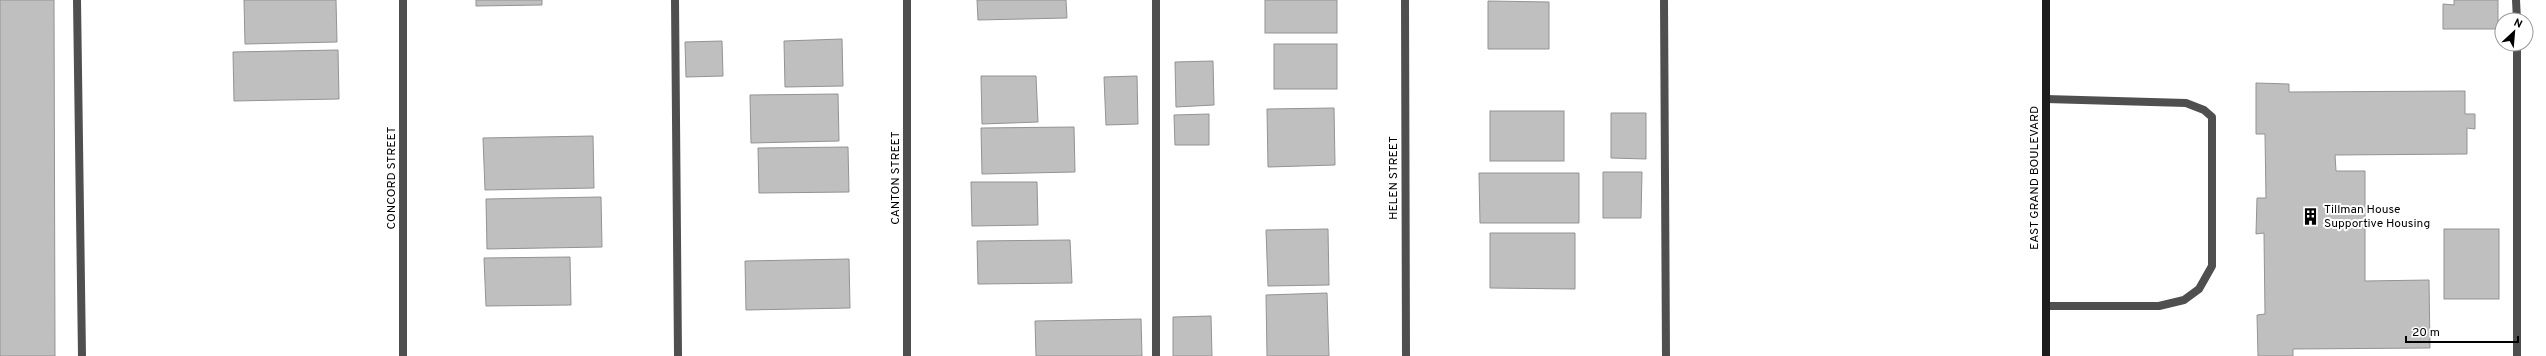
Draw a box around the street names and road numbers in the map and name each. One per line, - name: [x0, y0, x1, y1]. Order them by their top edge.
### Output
- street label: EAST GRAND BOULEVARD: [2027, 106, 2043, 250]
- street label: CONCORD STREET: [384, 126, 400, 230]
- street label: CANTON STREET: [888, 131, 904, 225]
- street label: HELEN STREET: [1386, 136, 1402, 220]

